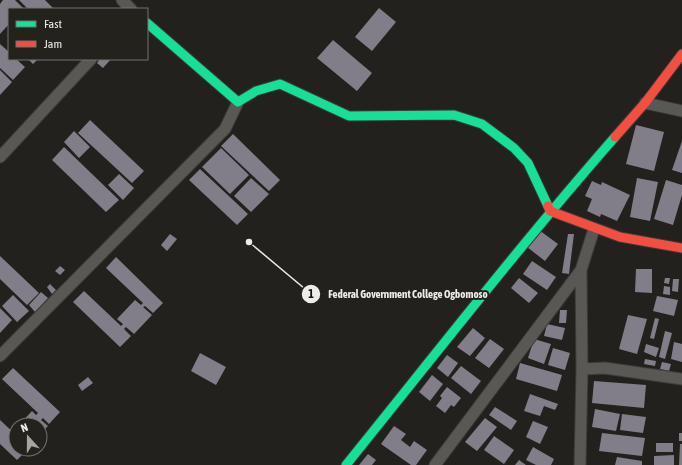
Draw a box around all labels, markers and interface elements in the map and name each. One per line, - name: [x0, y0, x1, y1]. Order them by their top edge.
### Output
- legend: [8, 8, 148, 60]
- text: Fast: [44, 17, 62, 31]
- text: Jam: [44, 37, 62, 51]
- callout: Federal Government College Ogbomoso: [301, 282, 496, 305]
- text: 1: [308, 287, 314, 301]
- text: Federal Government College Ogbomoso: [328, 288, 488, 300]
- north arrow: [8, 417, 48, 457]
- text: N: [19, 421, 30, 434]

